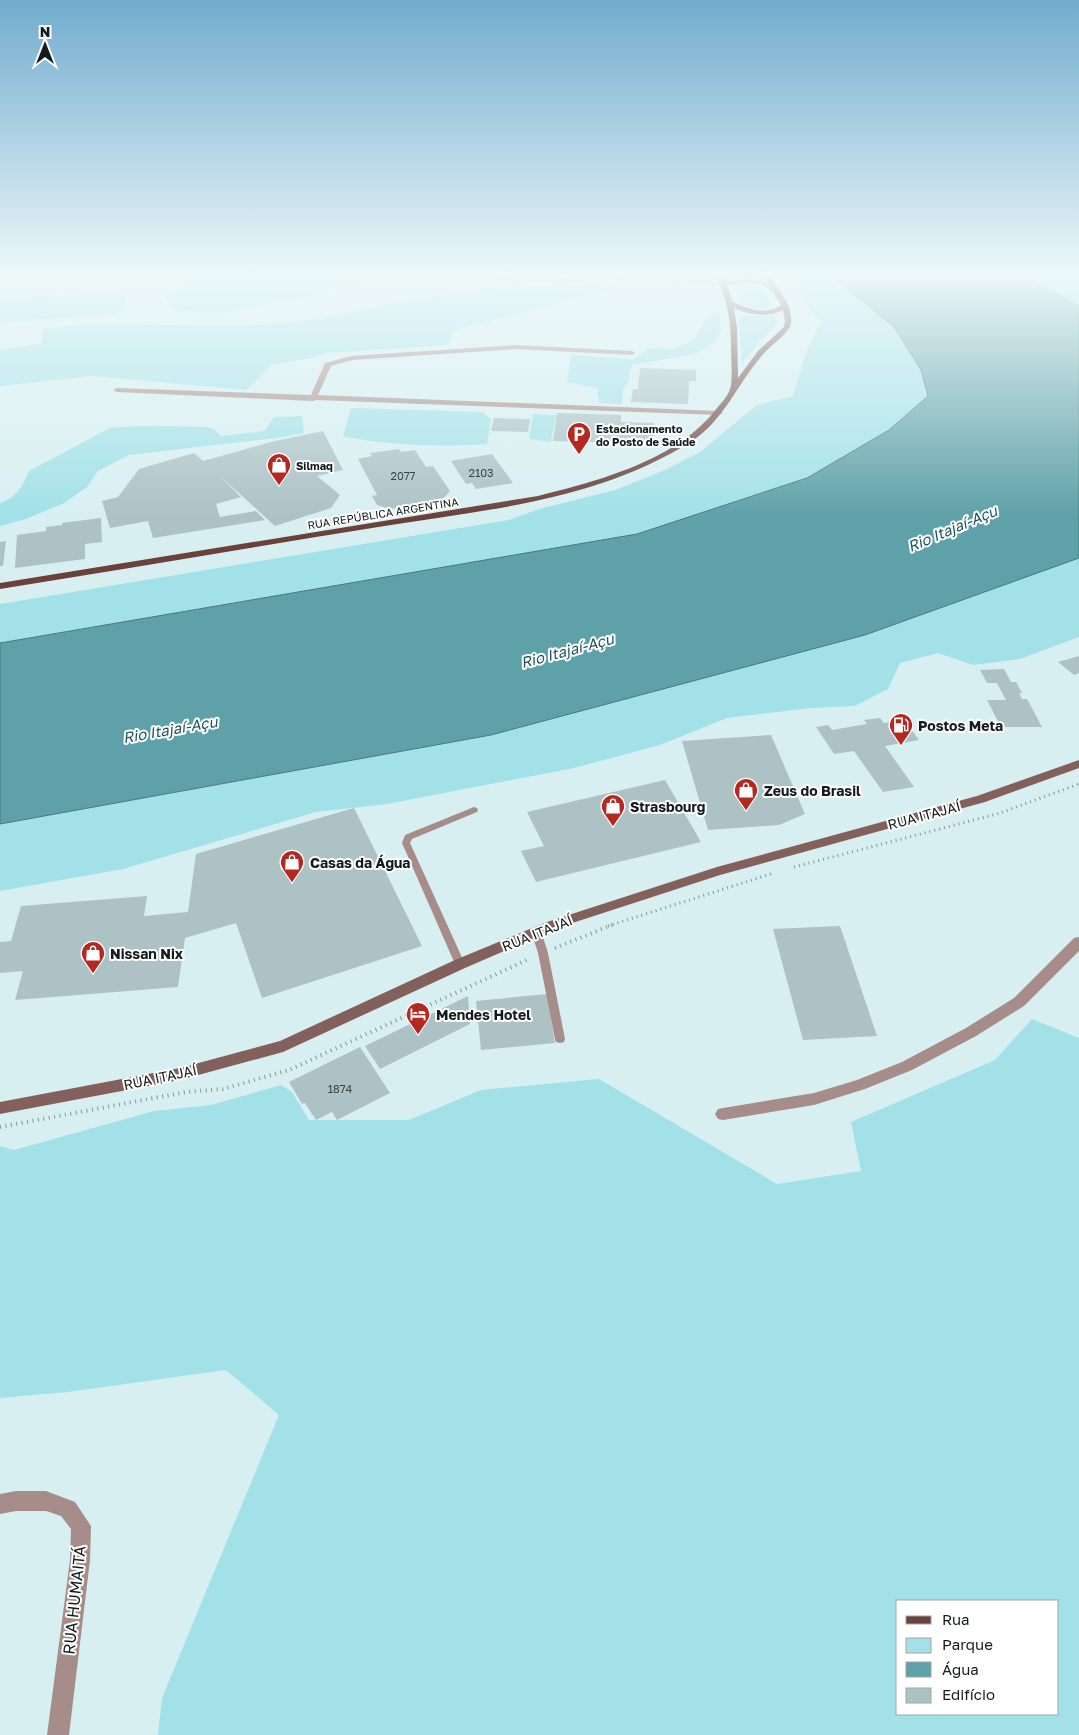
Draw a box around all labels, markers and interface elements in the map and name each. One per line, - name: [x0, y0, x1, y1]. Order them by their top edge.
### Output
- north arrow: [20, 20, 70, 70]
- text: N: [40, 23, 50, 40]
- parking icon: Estacionamento do Posto de Saúde: [566, 421, 592, 455]
- place label: Estacionamento do Posto de Saúde: [596, 422, 696, 448]
- shop icon: Silmaq: [266, 452, 292, 486]
- place label: Silmaq: [296, 459, 333, 472]
- house number: 2103: [469, 466, 493, 479]
- house number: 2077: [391, 469, 416, 482]
- street label: RUA REPÚBLICA ARGENTINA: [307, 495, 460, 531]
- water label: Rio Itajaí-Açu: [905, 501, 1001, 556]
- water label: Rio Itajaí-Açu: [519, 629, 617, 672]
- water label: Rio Itajaí-Açu: [121, 712, 220, 747]
- fuel station icon: Postos Meta: [888, 712, 914, 746]
- place label: Postos Meta: [918, 717, 1003, 734]
- shop icon: Zeus do Brasil: [733, 777, 759, 811]
- place label: Zeus do Brasil: [764, 782, 861, 799]
- shop icon: Strasbourg: [600, 793, 626, 827]
- street label: RUA ITAJAÍ: [886, 797, 963, 833]
- place label: Strasbourg: [630, 798, 705, 815]
- shop icon: Casas da Água: [279, 849, 305, 883]
- place label: Casas da Água: [310, 854, 410, 871]
- street label: RUA ITAJAÍ: [499, 911, 575, 955]
- shop icon: Nissan Nix: [80, 940, 106, 974]
- place label: Nissan Nix: [110, 945, 183, 962]
- hotel icon: Mendes Hotel: [405, 1001, 431, 1035]
- place label: Mendes Hotel: [436, 1006, 531, 1023]
- street label: RUA ITAJAÍ: [122, 1061, 199, 1093]
- house number: 1874: [328, 1082, 353, 1095]
- street label: RUA HUMAITÁ: [58, 1544, 90, 1655]
- legend: [896, 1600, 1059, 1715]
- text: Rua: [942, 1610, 969, 1628]
- text: Parque: [942, 1635, 993, 1653]
- text: Água: [942, 1660, 979, 1678]
- text: Edifício: [942, 1685, 995, 1703]

